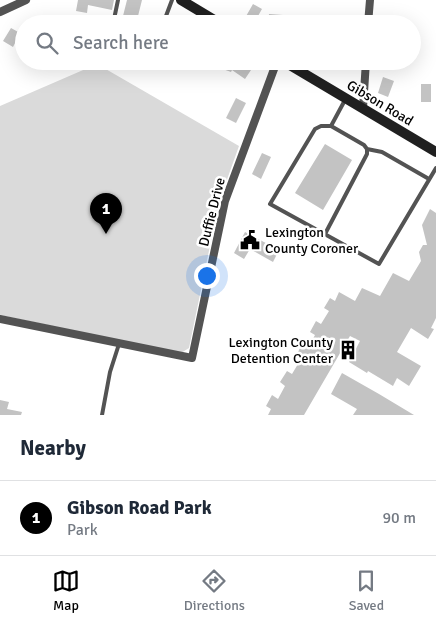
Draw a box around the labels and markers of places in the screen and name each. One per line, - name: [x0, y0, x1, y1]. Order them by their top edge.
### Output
- pin: 1: [90, 193, 122, 234]
- place label: Lexington County Coroner: [265, 224, 359, 257]
- public building icon: Lexington County Coroner: [239, 229, 261, 251]
- place label: Lexington County Detention Center: [229, 334, 334, 367]
- building icon: Lexington County Detention Center: [337, 339, 359, 361]

